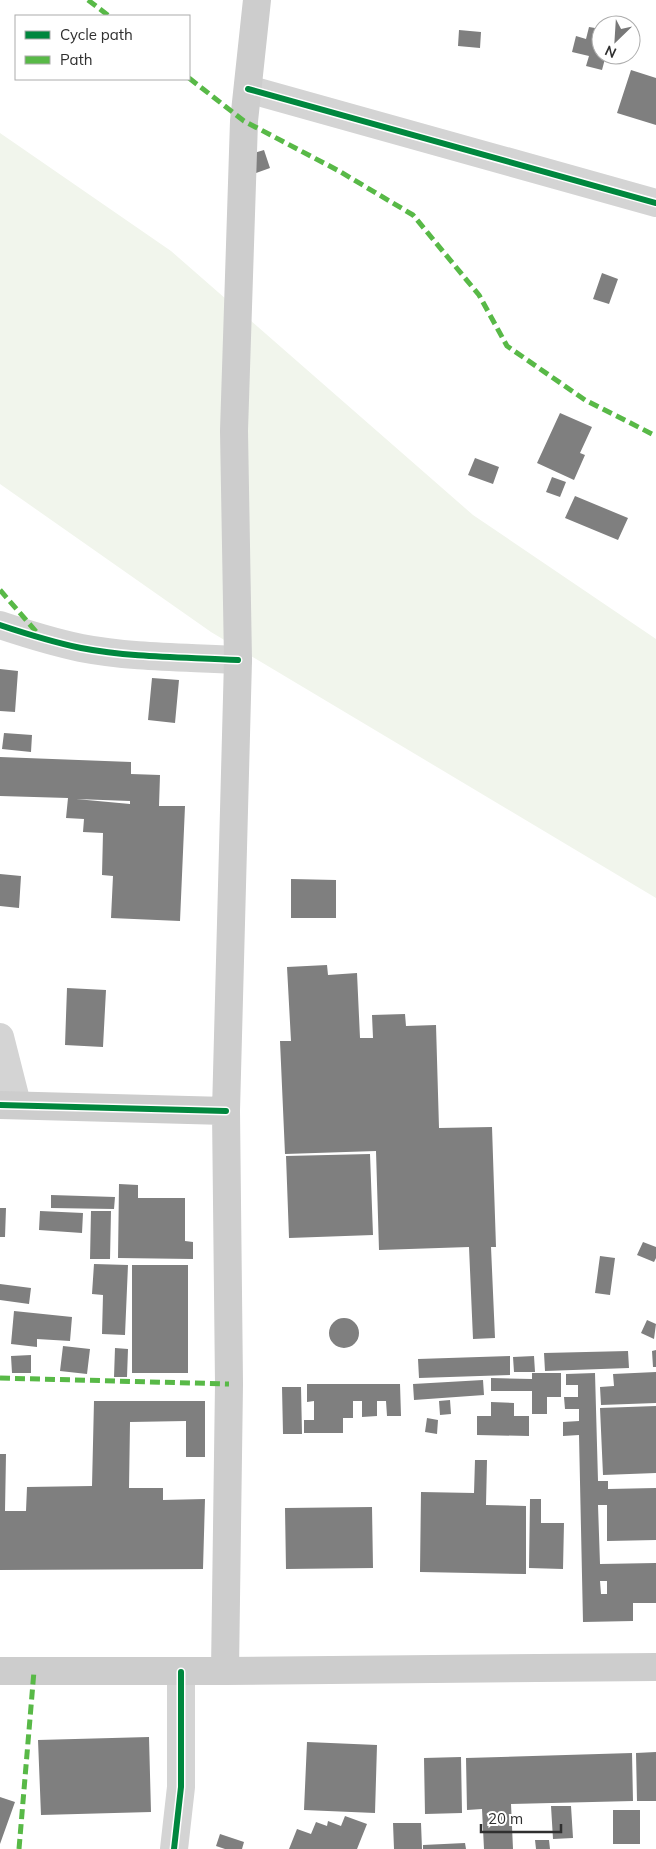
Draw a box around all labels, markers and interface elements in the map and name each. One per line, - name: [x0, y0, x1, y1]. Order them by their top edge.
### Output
- legend: [15, 15, 190, 80]
- north arrow: [591, 15, 641, 65]
- text: Cycle path: [60, 25, 133, 44]
- text: N: [602, 41, 619, 62]
- text: Path: [60, 50, 92, 69]
- scale bar: [481, 1802, 561, 1834]
- text: 20 m: [488, 1809, 523, 1828]

